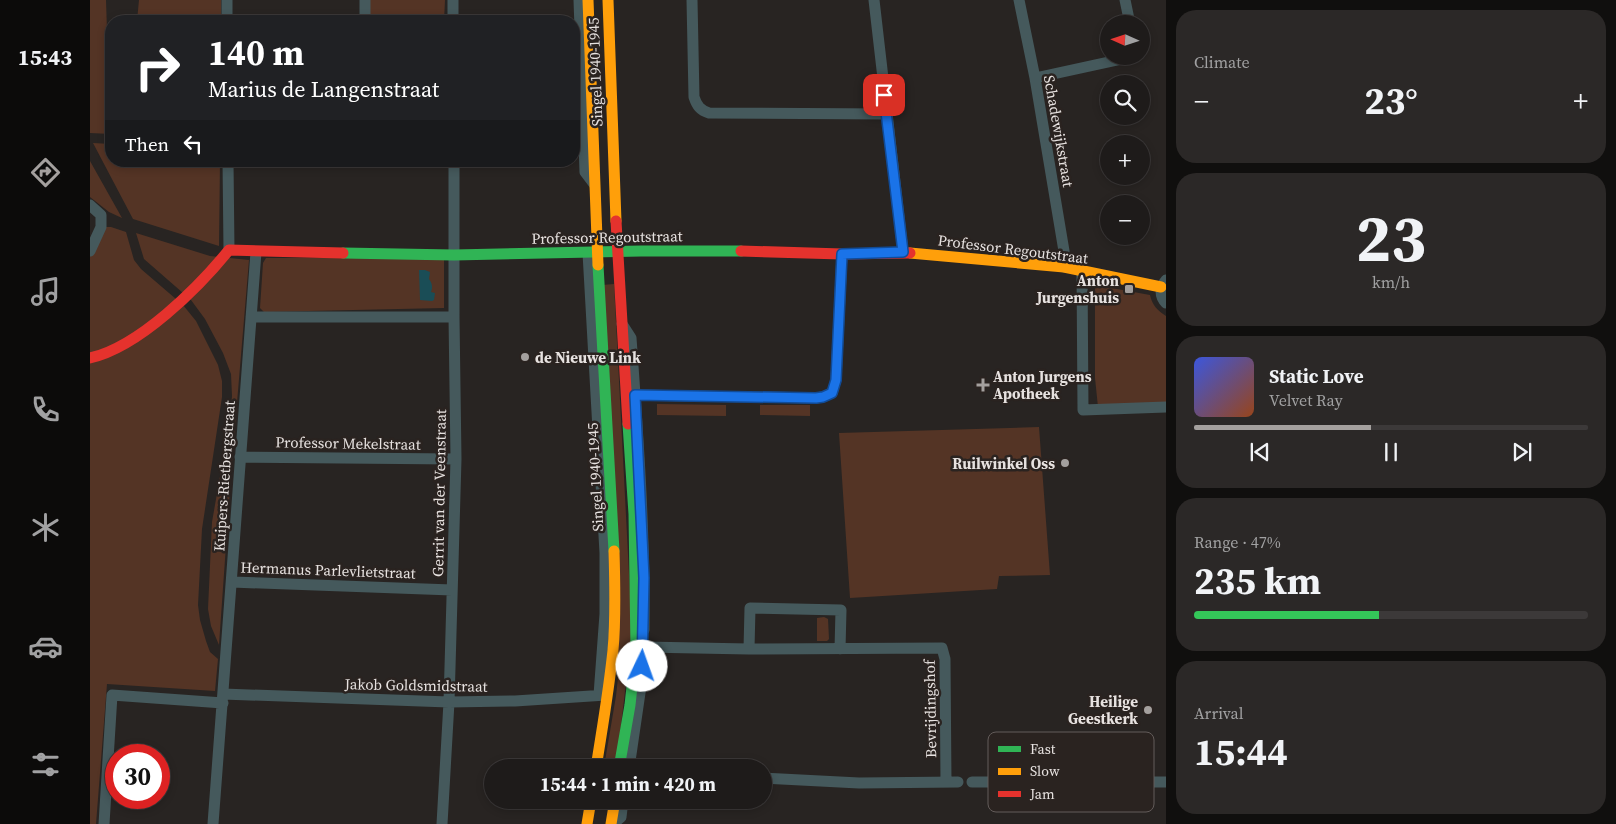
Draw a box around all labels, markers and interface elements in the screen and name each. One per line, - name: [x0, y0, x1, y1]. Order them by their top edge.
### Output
- north arrow: [1100, 15, 1150, 65]
- map controls: [1100, 15, 1150, 245]
- street label: Singel 1940-1945: [583, 17, 607, 127]
- text: 140 m: [208, 29, 304, 77]
- icon: right: [125, 35, 190, 100]
- text: 15:43: [18, 42, 72, 72]
- text: Climate: [1194, 51, 1250, 73]
- street label: Schadewijkstraat: [1039, 73, 1079, 189]
- text: Marius de Langenstraat: [208, 74, 439, 104]
- pin: [863, 74, 905, 116]
- button: search: [1100, 75, 1150, 125]
- text: 23°: [1364, 75, 1418, 127]
- icon: arrive: [870, 81, 898, 109]
- text: −: [1194, 82, 1209, 120]
- text: +: [1573, 82, 1588, 120]
- icon: left: [179, 130, 207, 158]
- text: Then: [125, 131, 169, 157]
- button: +: [1100, 135, 1150, 185]
- icon: directions: [28, 155, 63, 190]
- text: 23: [1356, 194, 1426, 283]
- button: −: [1100, 195, 1150, 245]
- street label: Professor Regoutstraat: [531, 225, 683, 249]
- street label: Professor Regoutstraat: [937, 229, 1089, 269]
- place label: Anton Jurgenshuis: [1035, 270, 1119, 308]
- text: km/h: [1372, 271, 1410, 293]
- icon: music: [28, 274, 63, 309]
- marker: Anton Jurgenshuis: [1123, 283, 1135, 295]
- place label: de Nieuwe Link: [535, 347, 641, 368]
- marker: de Nieuwe Link: [519, 351, 531, 363]
- text: Static Love: [1269, 363, 1364, 389]
- place label: Anton Jurgens Apotheek: [993, 366, 1092, 404]
- marker: Anton Jurgens Apotheek: [977, 379, 989, 391]
- text: Velvet Ray: [1269, 389, 1343, 411]
- icon: phone: [28, 392, 63, 427]
- street label: Kuipers-Rietbergstraat: [208, 400, 240, 552]
- street label: Gerrit van der Veenstraat: [427, 409, 451, 577]
- street label: Singel 1940-1945: [582, 422, 608, 532]
- street label: Professor Mekelstraat: [275, 431, 421, 455]
- icon: previous: [1246, 438, 1274, 466]
- icon: pause: [1377, 438, 1405, 466]
- icon: next: [1508, 438, 1536, 466]
- place label: Ruilwinkel Oss: [952, 453, 1055, 474]
- marker: Ruilwinkel Oss: [1059, 457, 1071, 469]
- icon: climate: [28, 510, 63, 545]
- text: Range · 47%: [1194, 531, 1281, 553]
- text: 235 km: [1194, 555, 1321, 607]
- street label: Hermanus Parlevlietstraat: [240, 556, 416, 584]
- icon: car: [28, 629, 63, 664]
- position arrow: [615, 639, 667, 691]
- street label: Bevrijdingshof: [919, 658, 941, 758]
- street label: Jakob Goldsmidstraat: [343, 673, 488, 697]
- place label: Heilige Geestkerk: [1068, 691, 1138, 729]
- text: Arrival: [1194, 702, 1243, 724]
- marker: Heilige Geestkerk: [1142, 704, 1154, 716]
- text: 15:44: [1194, 726, 1288, 778]
- legend: [988, 732, 1154, 812]
- text: Fast: [1030, 739, 1056, 759]
- speed limit sign: 30: [105, 744, 170, 809]
- icon: filters: [28, 747, 63, 782]
- text: Slow: [1030, 761, 1060, 781]
- text: 15:44 · 1 min · 420 m: [540, 771, 716, 797]
- text: Jam: [1029, 784, 1055, 804]

